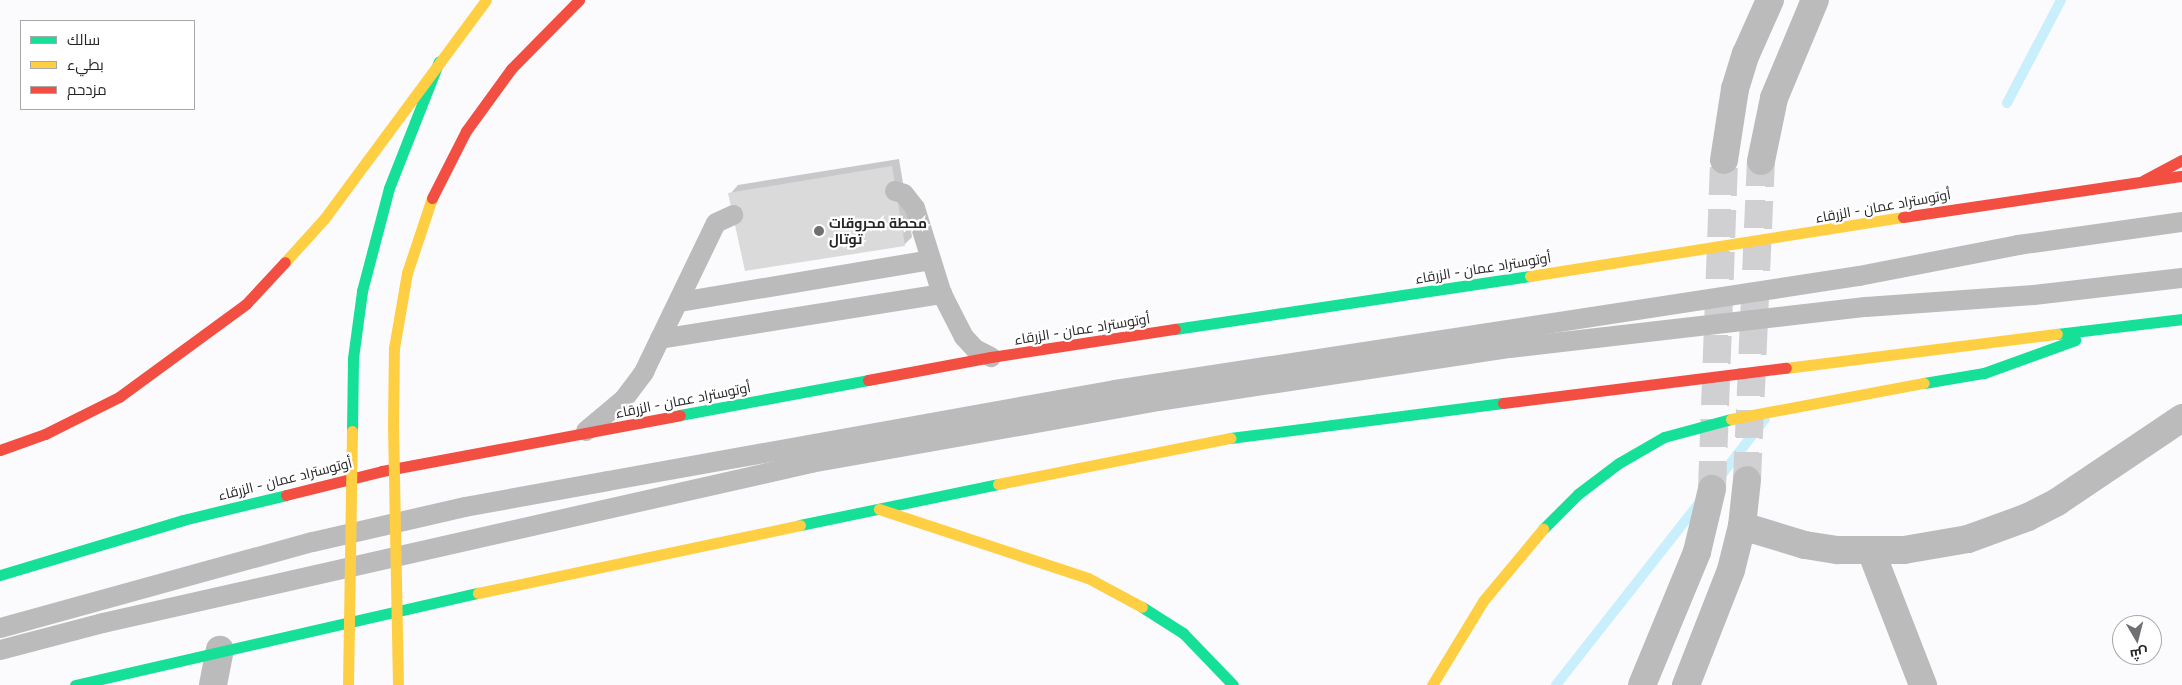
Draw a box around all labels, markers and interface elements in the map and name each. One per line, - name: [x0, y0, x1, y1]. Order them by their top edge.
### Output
- legend: [20, 20, 195, 110]
- text: سالك: [67, 31, 100, 49]
- text: بطيء: [67, 56, 104, 74]
- text: مزدحم: [67, 81, 107, 99]
- street label: أوتوستراد عمان - الزرقاء: [1814, 186, 1952, 226]
- place label: محطة محروقات توتال: [829, 215, 927, 248]
- marker: محطة محروقات توتال: [813, 225, 825, 237]
- street label: أوتوستراد عمان - الزرقاء: [1414, 249, 1552, 287]
- street label: أوتوستراد عمان - الزرقاء: [1013, 310, 1151, 348]
- street label: أوتوستراد عمان - الزرقاء: [614, 379, 752, 421]
- street label: أوتوستراد عمان - الزرقاء: [216, 454, 354, 504]
- north arrow: [2112, 615, 2162, 665]
- text: ش: [2129, 645, 2149, 663]

